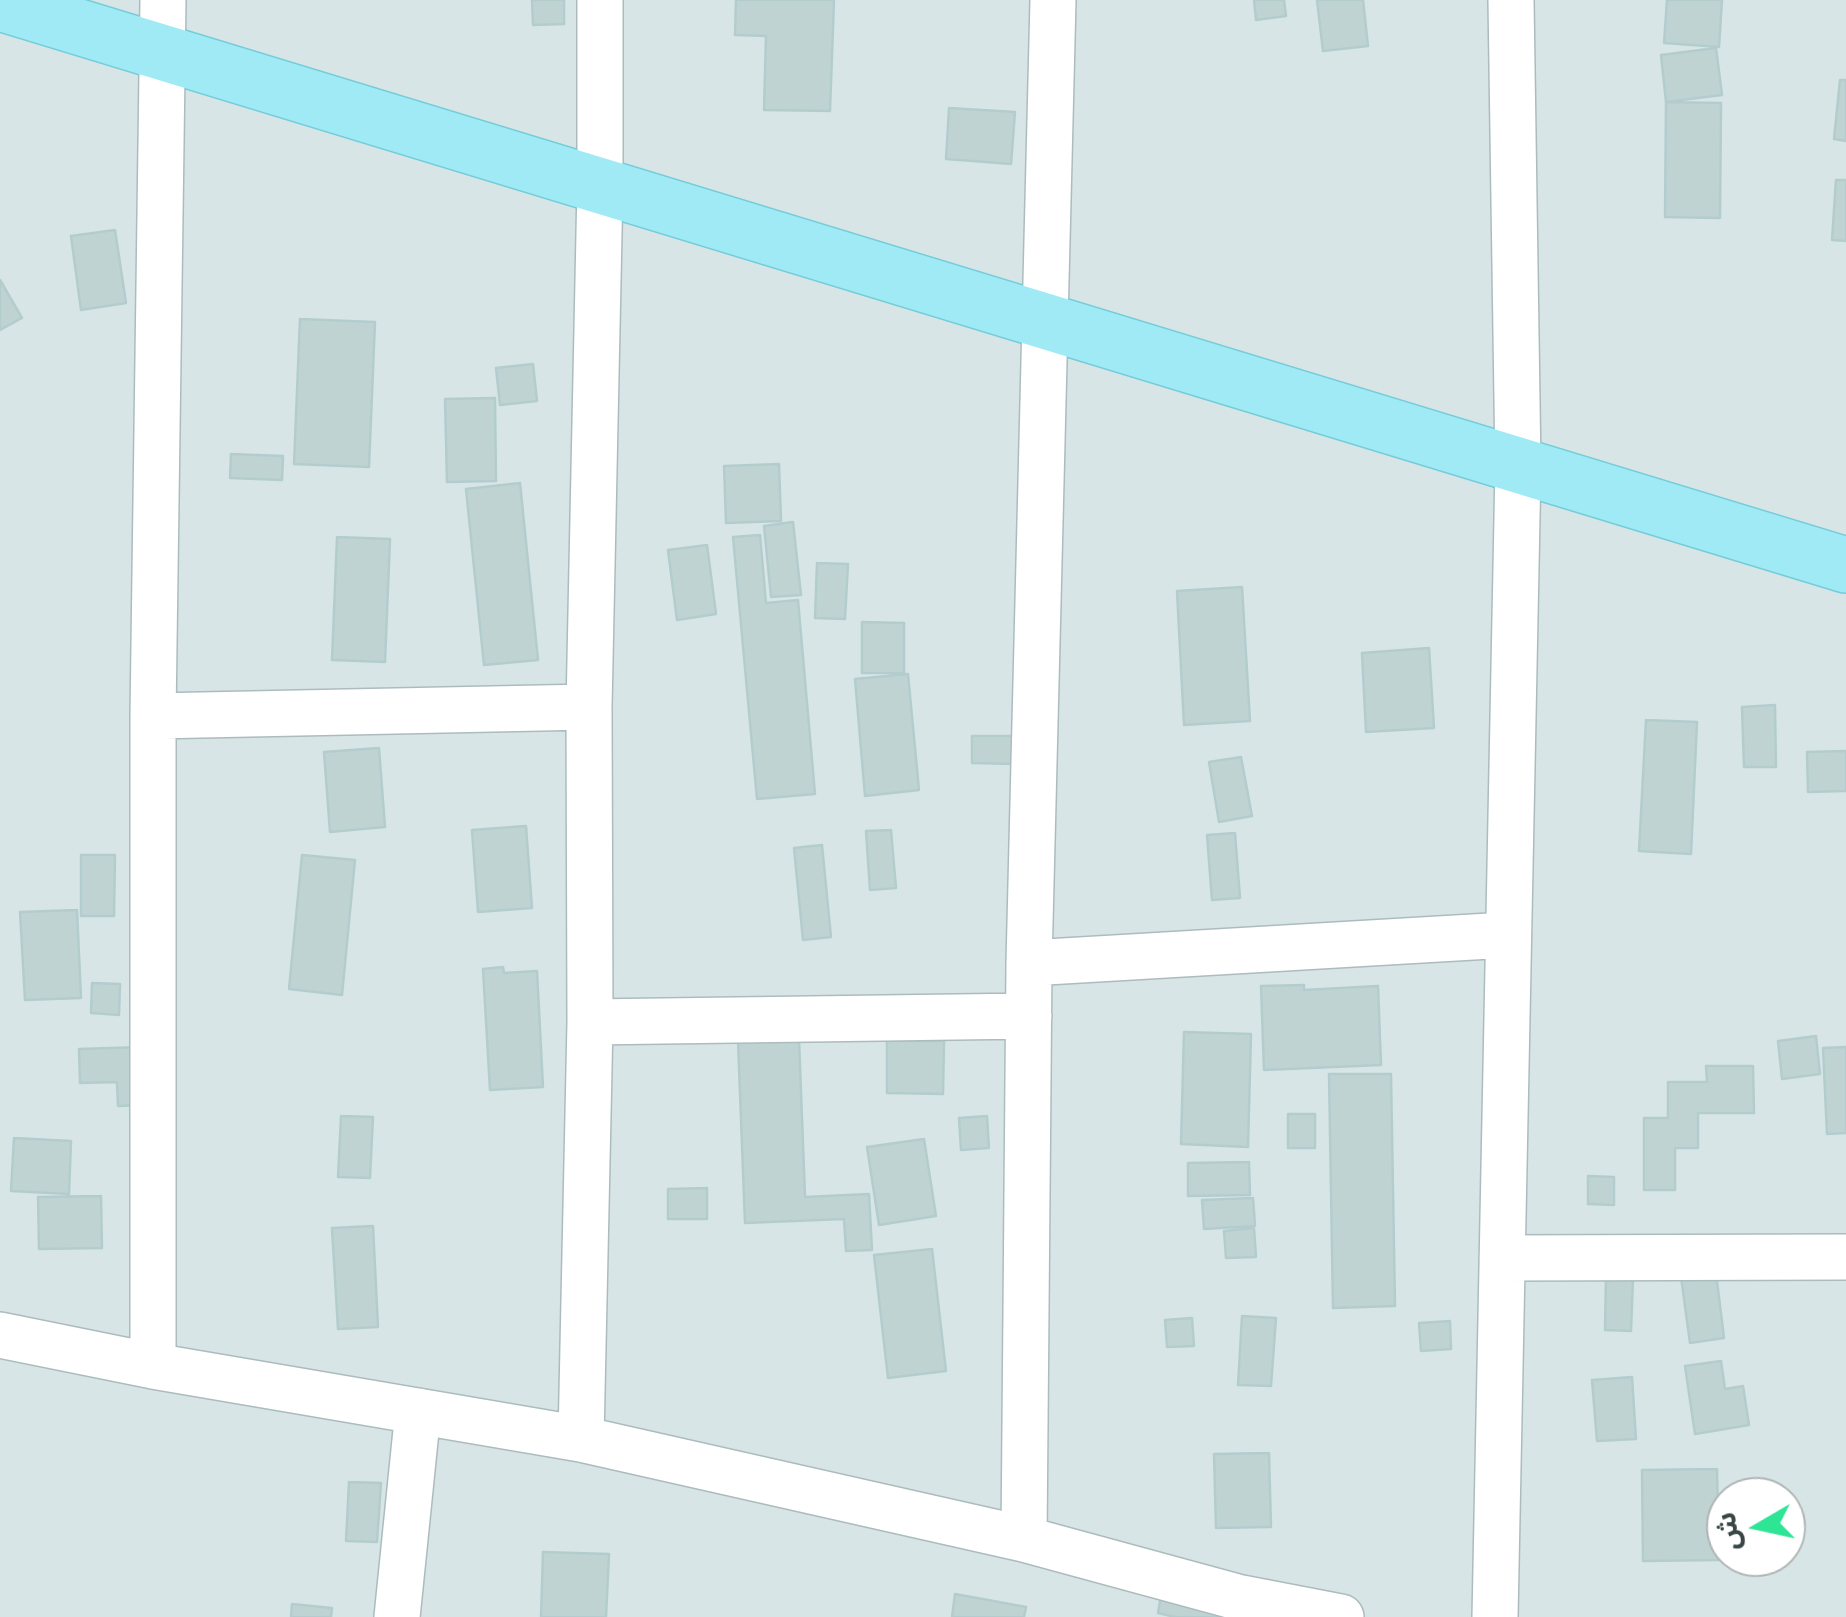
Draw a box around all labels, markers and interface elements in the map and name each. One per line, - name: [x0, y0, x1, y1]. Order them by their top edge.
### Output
- north arrow: [1706, 1477, 1806, 1577]
- text: ش: [1710, 1510, 1746, 1553]

